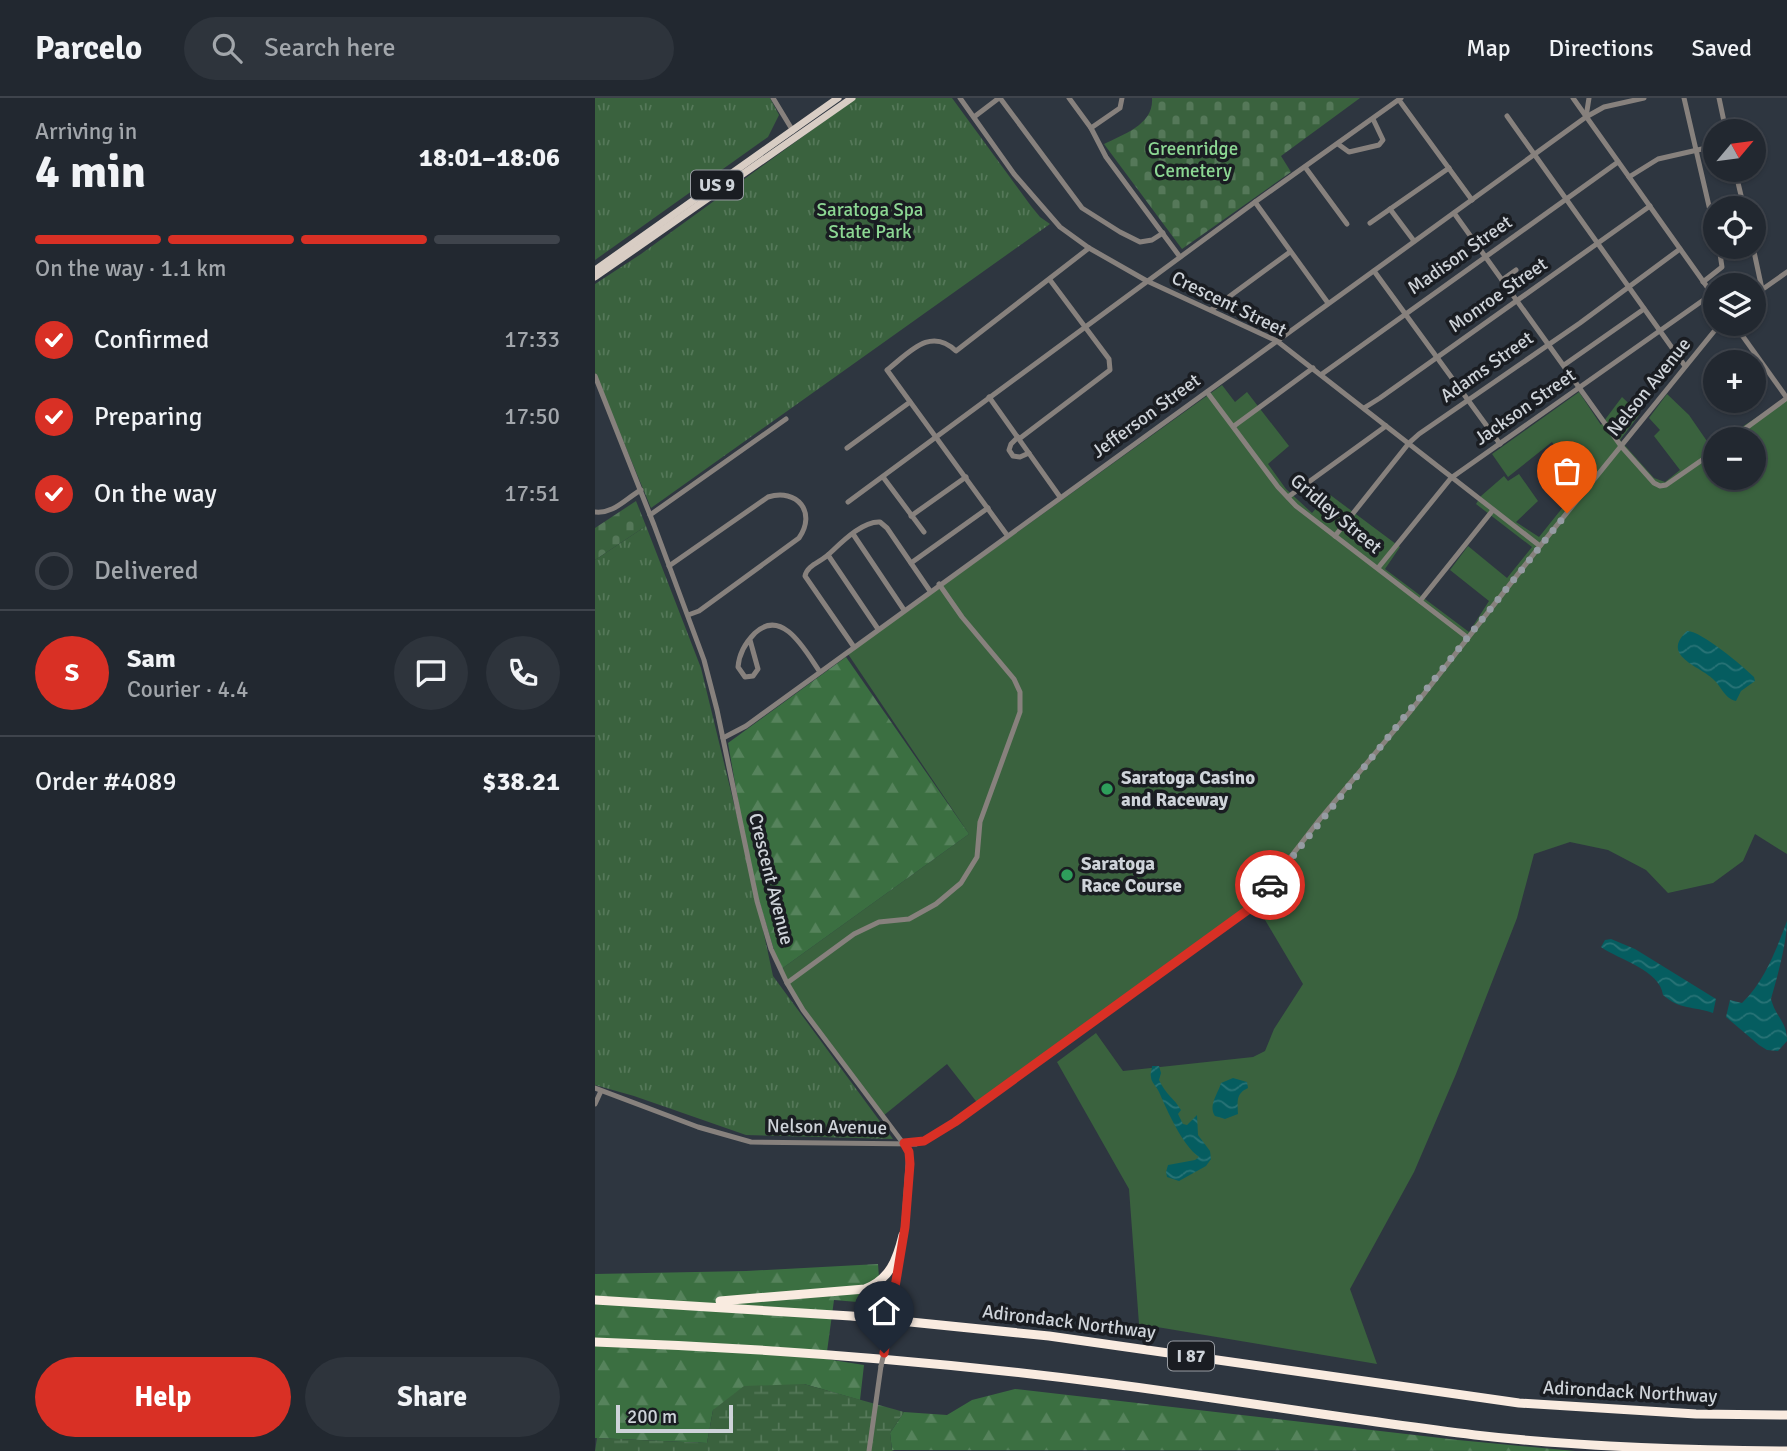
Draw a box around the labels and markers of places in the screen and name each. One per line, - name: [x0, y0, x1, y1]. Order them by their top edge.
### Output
- pin: [1537, 441, 1597, 513]
- place label: Saratoga Casino and Raceway: [1121, 766, 1255, 812]
- marker: Saratoga Casino and Raceway: [1099, 781, 1115, 797]
- place label: Saratoga Race Course: [1081, 852, 1182, 898]
- marker: Saratoga Race Course: [1059, 867, 1075, 883]
- pin: [854, 1281, 914, 1353]

